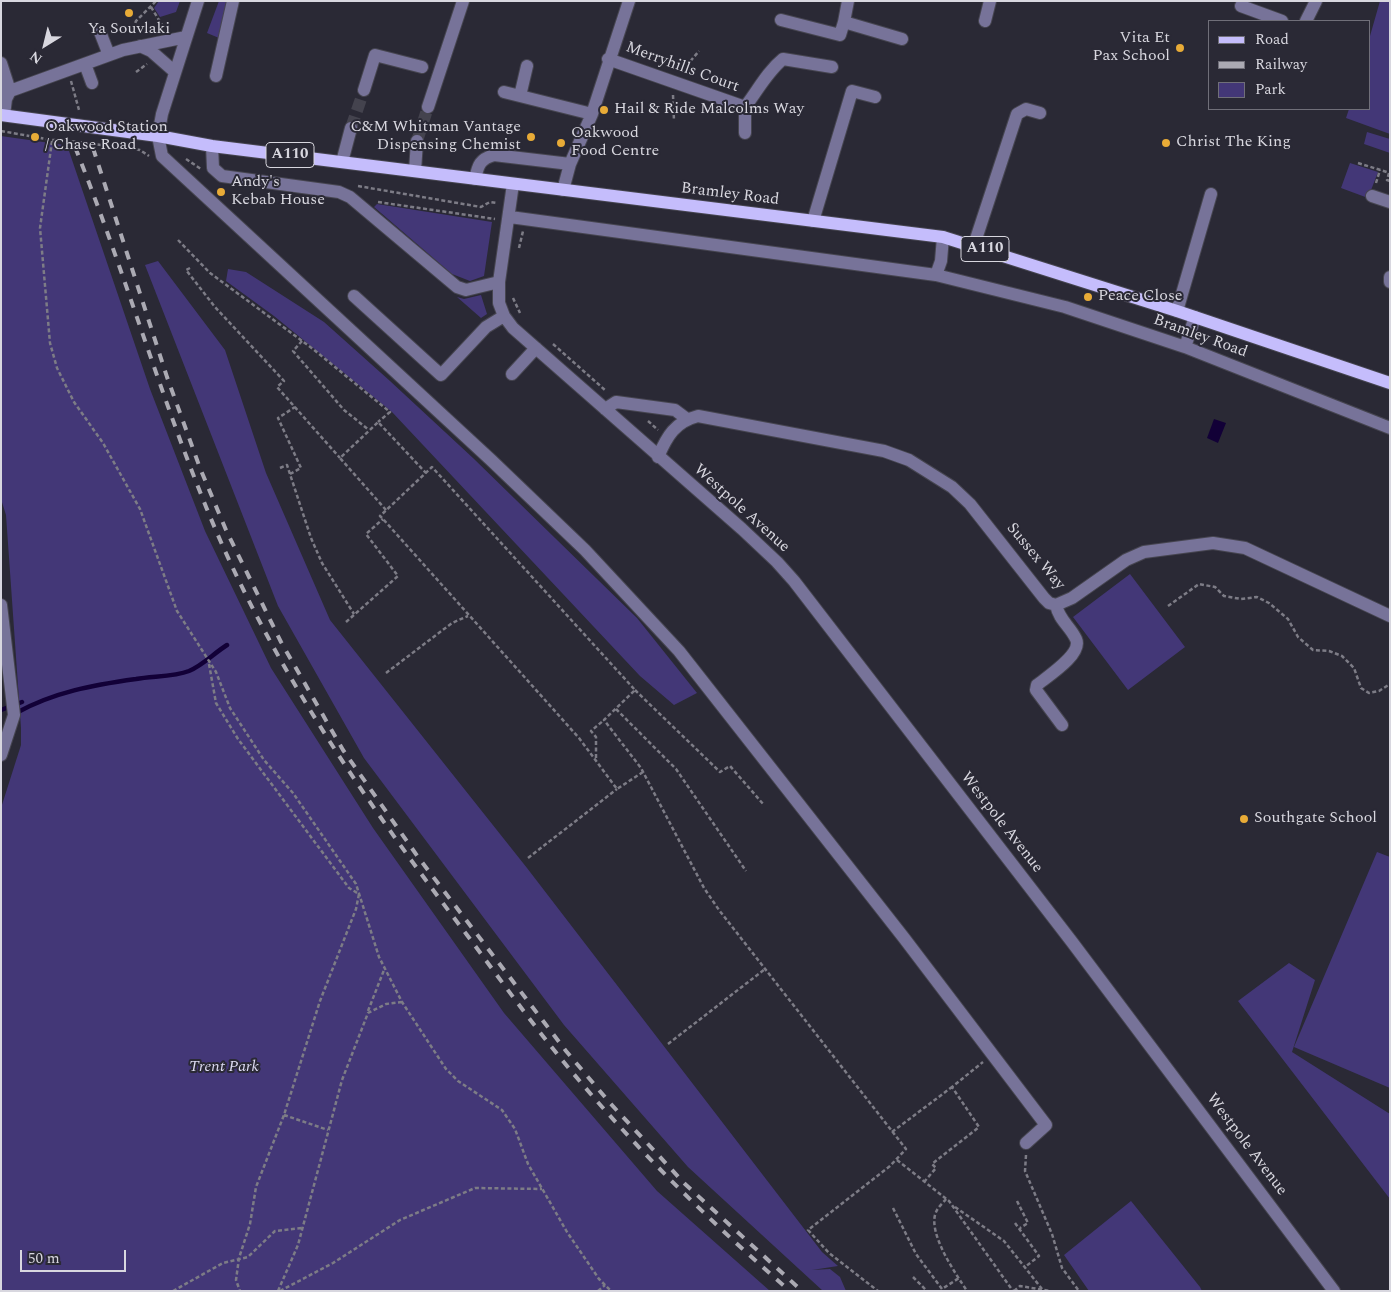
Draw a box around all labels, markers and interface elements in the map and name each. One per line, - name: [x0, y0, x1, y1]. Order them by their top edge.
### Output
- marker: Ya Souvlaki: [123, 7, 135, 19]
- north arrow: [20, 20, 70, 70]
- place label: Ya Souvlaki: [88, 20, 170, 40]
- legend: [1208, 20, 1371, 110]
- text: Road: [1255, 28, 1289, 51]
- place label: Vita Et Pax School: [1093, 29, 1170, 67]
- street label: Merryhills Court: [623, 39, 741, 97]
- marker: Vita Et Pax School: [1174, 42, 1186, 54]
- text: N: [25, 46, 47, 69]
- text: Railway: [1255, 53, 1307, 76]
- text: Park: [1255, 78, 1286, 101]
- place label: Hail & Ride Malcolms Way: [614, 100, 804, 120]
- marker: Hail & Ride Malcolms Way: [598, 104, 610, 116]
- place label: Oakwood Station / Chase Road: [45, 118, 168, 156]
- place label: C&M Whitman Vantage Dispensing Chemist: [350, 118, 521, 156]
- place label: Oakwood Food Centre: [571, 124, 659, 162]
- marker: Oakwood Station / Chase Road: [29, 131, 41, 143]
- marker: C&M Whitman Vantage Dispensing Chemist: [525, 131, 537, 143]
- place label: Christ The King: [1176, 133, 1291, 153]
- marker: Oakwood Food Centre: [555, 137, 567, 149]
- marker: Christ The King: [1160, 137, 1172, 149]
- road number: A110: [266, 142, 314, 168]
- place label: Andy's Kebab House: [231, 173, 325, 211]
- street label: Bramley Road: [680, 179, 780, 211]
- marker: Andy's Kebab House: [215, 186, 227, 198]
- road number: A110: [961, 236, 1009, 262]
- place label: Peace Close: [1098, 287, 1183, 307]
- marker: Peace Close: [1082, 291, 1094, 303]
- street label: Bramley Road: [1150, 311, 1250, 363]
- street label: Westpole Avenue: [689, 461, 793, 557]
- street label: Sussex Way: [1001, 520, 1069, 594]
- street label: Westpole Avenue: [956, 769, 1046, 877]
- place label: Southgate School: [1254, 809, 1377, 829]
- marker: Southgate School: [1238, 813, 1250, 825]
- park label: Trent Park: [189, 1058, 259, 1078]
- street label: Westpole Avenue: [1201, 1090, 1291, 1200]
- scale bar: [22, 1240, 129, 1272]
- text: 50 m: [28, 1247, 60, 1270]

